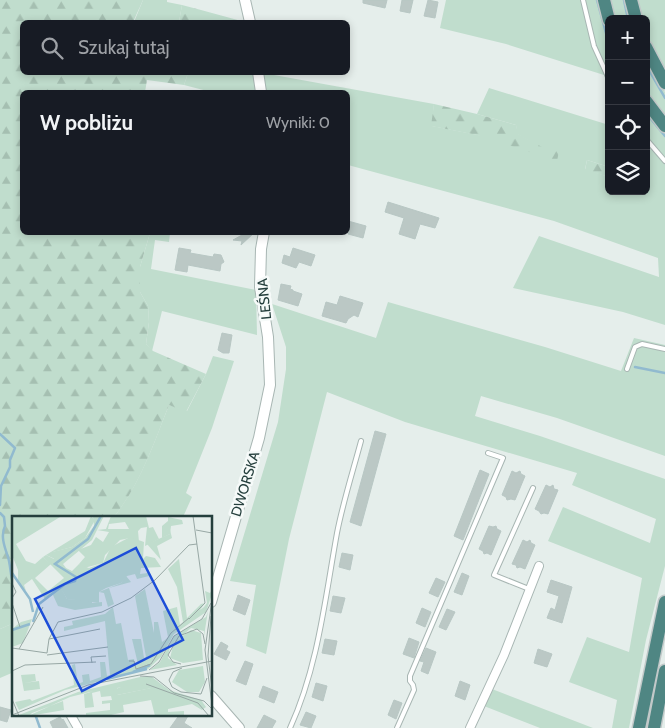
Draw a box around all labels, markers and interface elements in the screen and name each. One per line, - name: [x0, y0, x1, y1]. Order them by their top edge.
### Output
- map controls: [605, 15, 650, 195]
- button: +: [605, 15, 650, 60]
- search box: [20, 20, 350, 75]
- icon: search: [38, 34, 66, 62]
- text: Szukaj tutaj: [78, 36, 170, 59]
- button: −: [605, 60, 650, 105]
- button: locate: [605, 105, 650, 150]
- text: W pobliżu: [40, 110, 133, 135]
- text: Wyniki: 0: [266, 113, 330, 132]
- button: layers: [605, 150, 650, 195]
- street label: LEŚNA: [253, 277, 275, 321]
- street label: DWORSKA: [227, 449, 264, 519]
- inset map: [12, 516, 212, 716]

